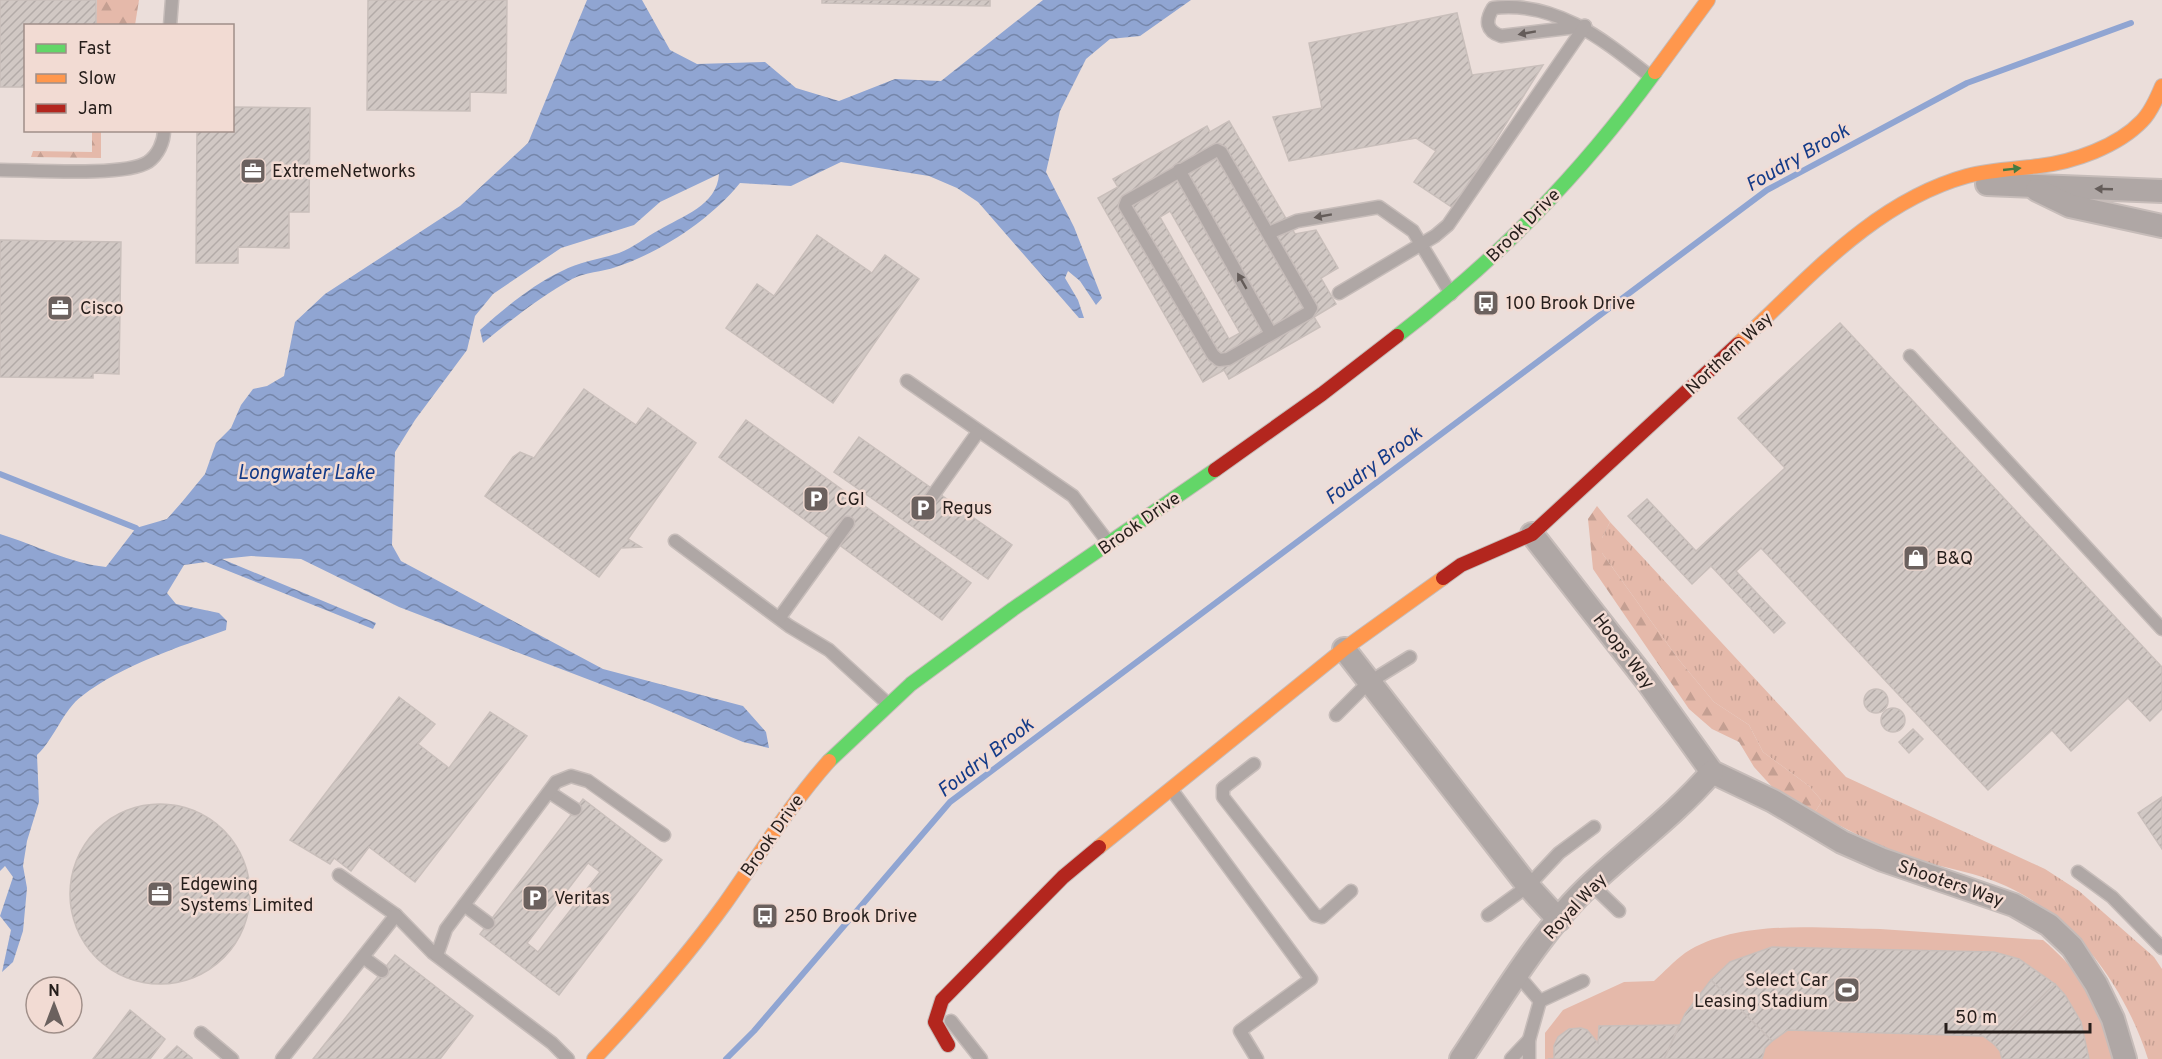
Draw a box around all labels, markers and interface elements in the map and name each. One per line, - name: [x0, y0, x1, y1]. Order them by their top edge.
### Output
- legend: [24, 24, 234, 132]
- one-way arrow: [1518, 29, 1537, 38]
- text: Fast: [78, 38, 111, 61]
- text: Slow: [78, 68, 116, 91]
- text: Jam: [78, 98, 113, 121]
- water label: Foudry Brook: [1742, 118, 1855, 199]
- office icon: ExtremeNetworks: [238, 156, 268, 186]
- place label: ExtremeNetworks: [272, 161, 416, 184]
- one-way arrow: [2003, 164, 2022, 174]
- street label: Brook Drive: [1482, 184, 1566, 268]
- one-way arrow: [2094, 184, 2113, 193]
- one-way arrow: [1313, 212, 1332, 221]
- one-way arrow: [1236, 273, 1247, 289]
- bus stop icon: 100 Brook Drive: [1471, 288, 1501, 318]
- office icon: Cisco: [45, 293, 75, 323]
- place label: 100 Brook Drive: [1506, 293, 1635, 316]
- place label: Cisco: [80, 298, 124, 321]
- street label: Northern Way: [1681, 308, 1779, 400]
- water label: Foudry Brook: [1320, 421, 1429, 512]
- water label: Longwater Lake: [238, 461, 375, 487]
- parking icon: CGI: [801, 484, 831, 514]
- street label: Brook Drive: [1094, 488, 1185, 561]
- place label: CGI: [836, 489, 865, 512]
- parking icon: Regus: [908, 493, 938, 523]
- place label: Regus: [942, 498, 992, 521]
- shop icon: B&Q: [1901, 543, 1931, 573]
- place label: B&Q: [1936, 548, 1973, 571]
- street label: Hoops Way: [1587, 609, 1659, 694]
- water label: Foudry Brook: [933, 712, 1040, 804]
- street label: Brook Drive: [737, 790, 810, 881]
- street label: Shooters Way: [1894, 856, 2007, 913]
- street label: Royal Way: [1540, 869, 1613, 945]
- place label: Edgewing Systems Limited: [180, 874, 313, 918]
- office icon: Edgewing Systems Limited: [145, 879, 175, 909]
- parking icon: Veritas: [520, 883, 550, 913]
- place label: Veritas: [554, 888, 610, 911]
- bus stop icon: 250 Brook Drive: [750, 901, 780, 931]
- place label: 250 Brook Drive: [784, 906, 917, 929]
- place label: Select Car Leasing Stadium: [1694, 970, 1828, 1014]
- north arrow: [24, 975, 84, 1035]
- sports icon: Select Car Leasing Stadium: [1832, 975, 1862, 1005]
- text: N: [48, 982, 60, 1002]
- scale bar: [1946, 996, 2090, 1034]
- text: 50 m: [1955, 1007, 1997, 1030]

